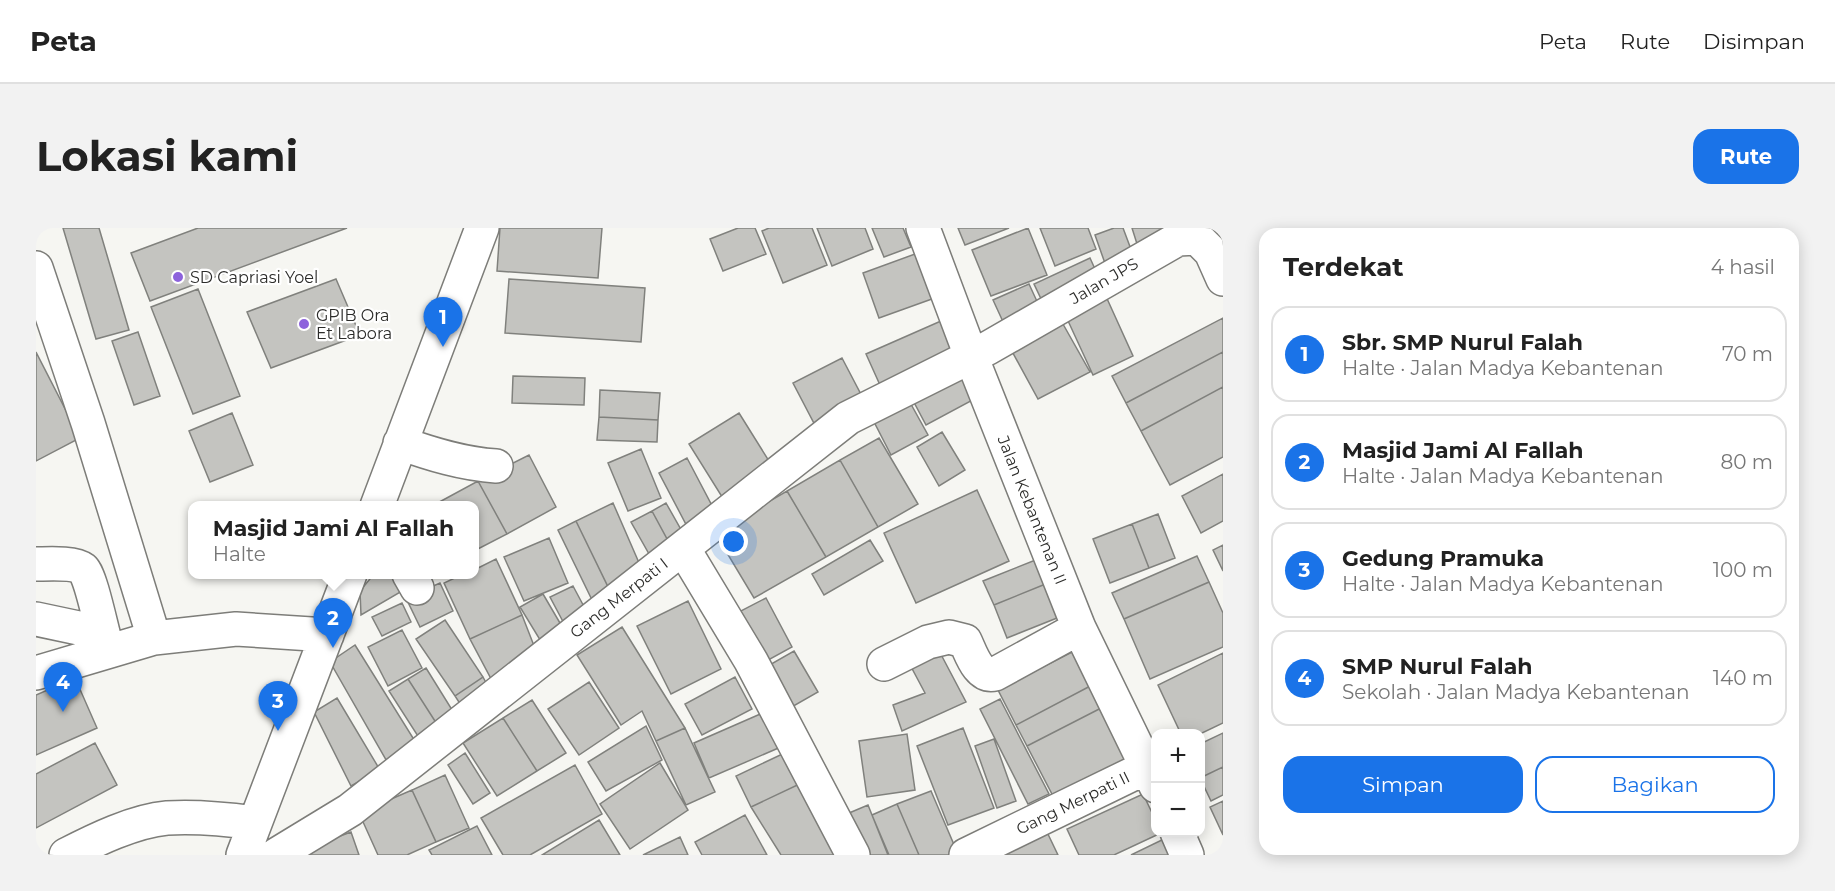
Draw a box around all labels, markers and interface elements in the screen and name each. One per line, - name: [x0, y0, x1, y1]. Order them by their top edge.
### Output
- text: Peta: [30, 24, 97, 58]
- text: Peta: [1539, 29, 1587, 54]
- text: Rute: [1620, 29, 1670, 54]
- text: Disimpan: [1703, 29, 1805, 54]
- button: Rute: [1693, 129, 1799, 184]
- text: Lokasi kami: [36, 130, 298, 182]
- text: Terdekat: [1283, 251, 1404, 283]
- street label: Jalan JPS: [1066, 254, 1142, 309]
- text: 4 hasil: [1711, 255, 1775, 279]
- place label: SD Capriasi Yoel: [190, 268, 318, 287]
- marker: SD Capriasi Yoel: [171, 270, 185, 284]
- pin: 1: [424, 298, 462, 347]
- place label: GPIB Ora Et Labora: [316, 306, 392, 343]
- marker: GPIB Ora Et Labora: [297, 317, 311, 331]
- text: Sbr. SMP Nurul Falah: [1342, 329, 1583, 356]
- text: 1: [1301, 342, 1308, 366]
- text: 70 m: [1722, 342, 1773, 366]
- text: Halte · Jalan Madya Kebantenan: [1342, 356, 1664, 380]
- street label: Jalan Kebantenan II: [993, 432, 1071, 587]
- text: Masjid Jami Al Fallah: [1342, 437, 1584, 464]
- text: 2: [1299, 450, 1310, 474]
- text: 80 m: [1721, 450, 1773, 474]
- text: Halte · Jalan Madya Kebantenan: [1342, 464, 1664, 488]
- popup: [188, 501, 479, 579]
- text: Masjid Jami Al Fallah: [213, 515, 454, 542]
- your location: [719, 527, 748, 556]
- text: Halte: [213, 542, 266, 566]
- text: Gedung Pramuka: [1342, 545, 1544, 572]
- street label: Gang Merpati I: [566, 554, 672, 642]
- text: 3: [1299, 558, 1310, 582]
- text: 100 m: [1713, 558, 1773, 582]
- text: Halte · Jalan Madya Kebantenan: [1342, 572, 1664, 596]
- pin: 2: [314, 598, 352, 648]
- text: SMP Nurul Falah: [1342, 653, 1532, 680]
- pin: 4: [44, 662, 82, 712]
- text: 4: [1298, 666, 1311, 690]
- text: 140 m: [1713, 666, 1773, 690]
- text: Sekolah · Jalan Madya Kebantenan: [1342, 680, 1690, 704]
- pin: 3: [258, 682, 298, 731]
- map controls: [1151, 729, 1205, 837]
- button: +: [1151, 729, 1205, 783]
- button: Simpan: [1283, 756, 1523, 813]
- button: Bagikan: [1535, 756, 1775, 813]
- street label: Gang Merpati II: [1013, 767, 1133, 839]
- button: −: [1151, 783, 1205, 837]

